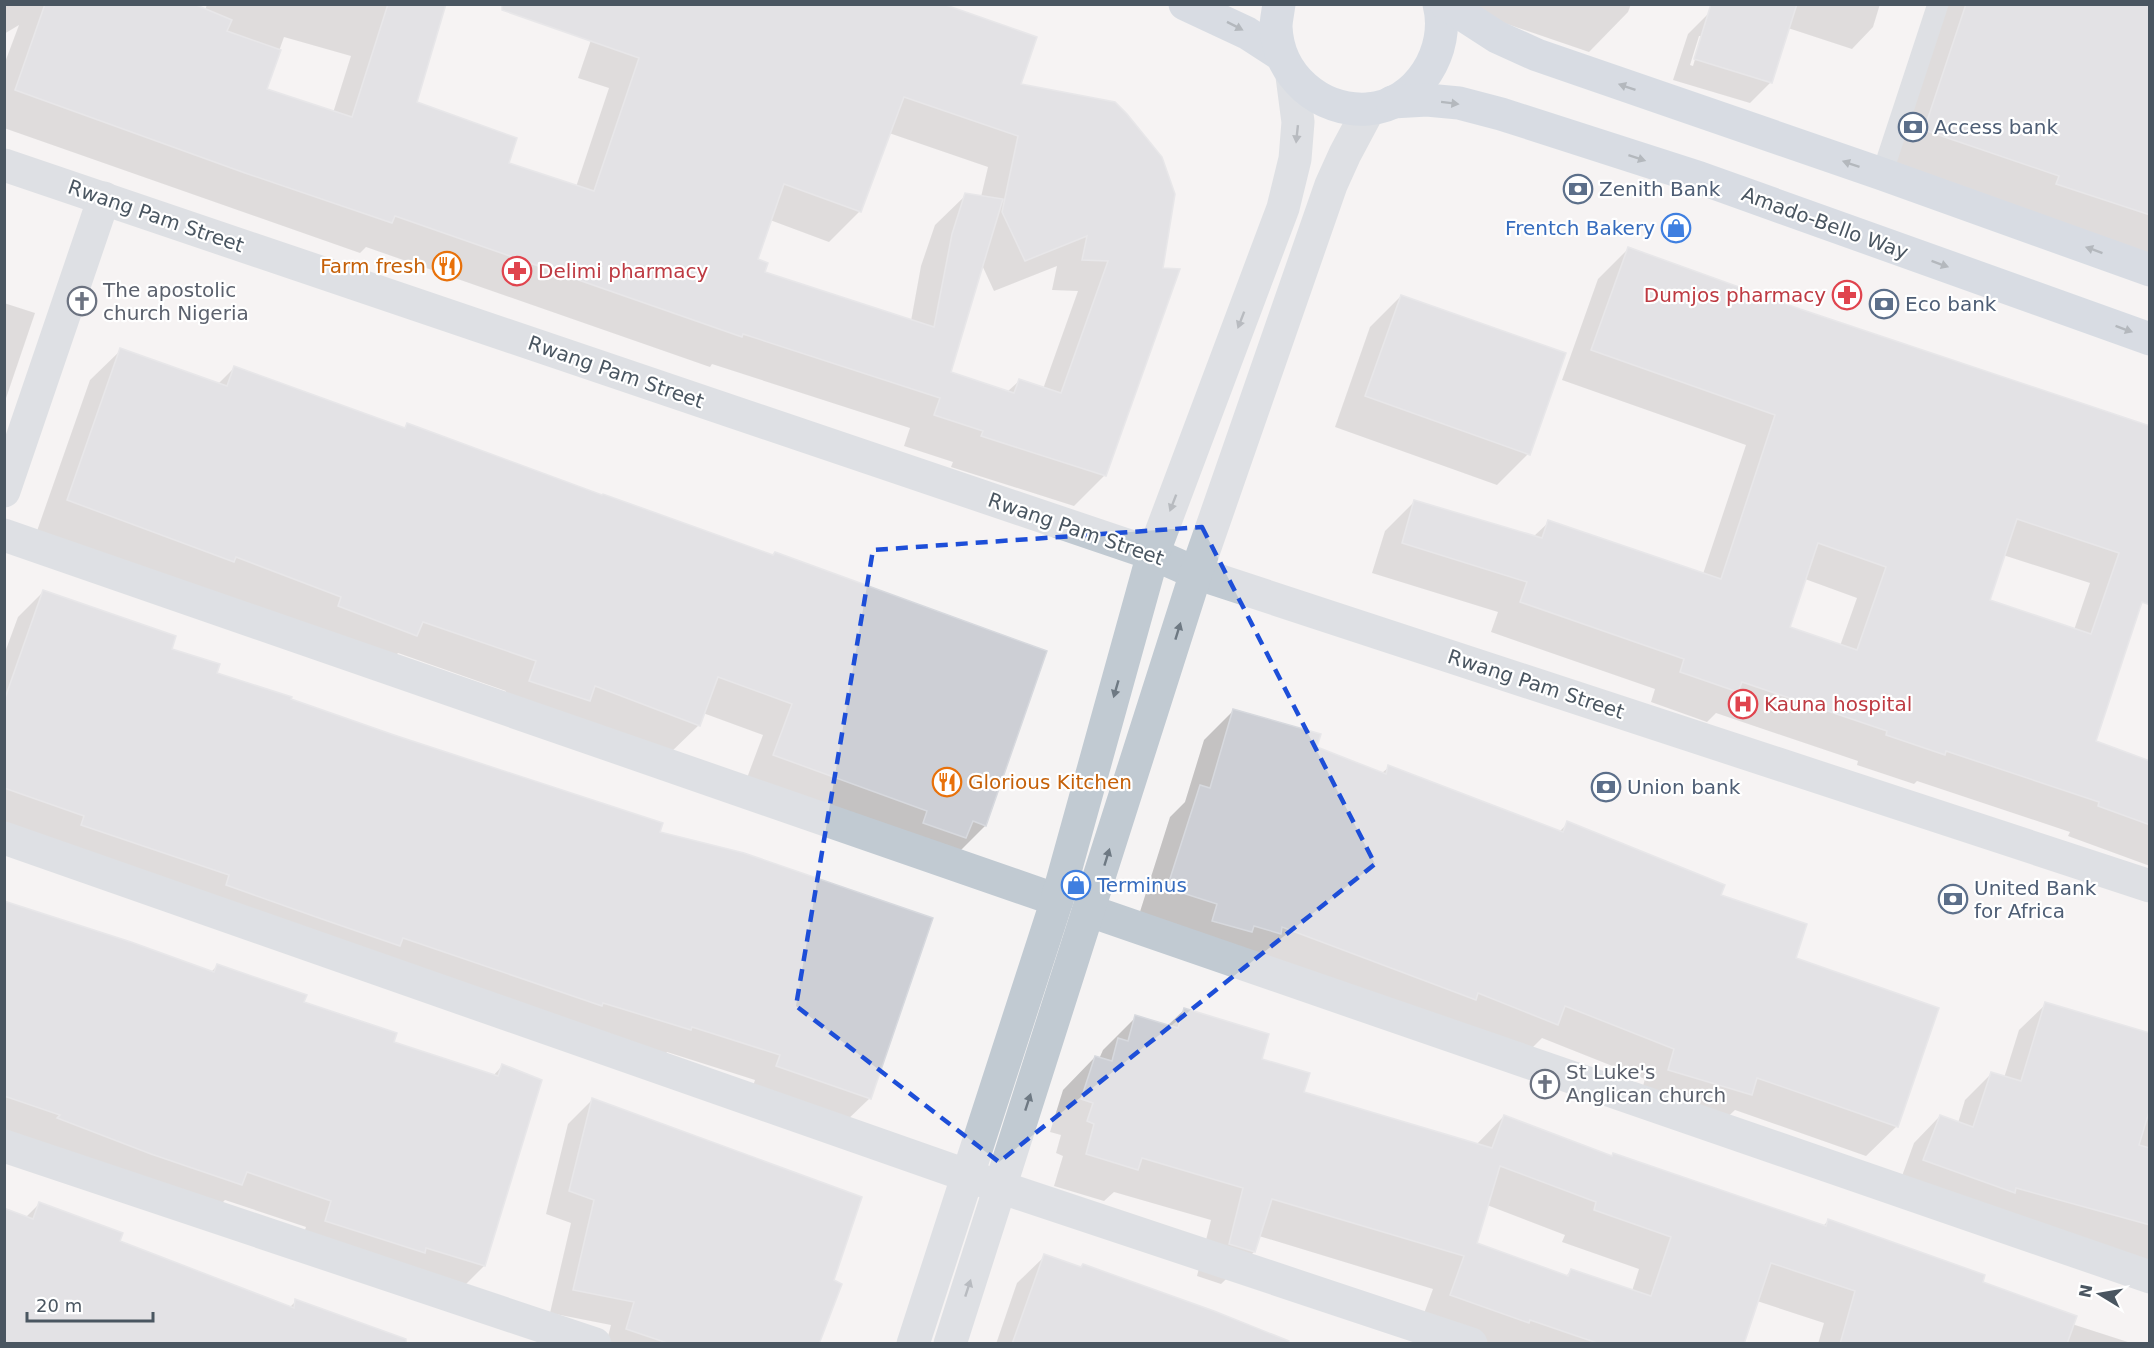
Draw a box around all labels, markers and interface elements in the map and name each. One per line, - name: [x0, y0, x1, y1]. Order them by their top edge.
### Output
- one-way arrow: [1226, 21, 1243, 31]
- one-way arrow: [1618, 81, 1636, 91]
- one-way arrow: [1441, 98, 1460, 107]
- bank icon: Access bank: [1897, 111, 1929, 143]
- place label: Access bank: [1934, 115, 2058, 139]
- one-way arrow: [1292, 125, 1302, 144]
- one-way arrow: [1628, 153, 1646, 163]
- one-way arrow: [1842, 159, 1860, 168]
- bank icon: Zenith Bank: [1562, 173, 1594, 205]
- street label: Rwang Pam Street: [65, 175, 247, 257]
- place label: Zenith Bank: [1599, 177, 1721, 201]
- street label: Amado-Bello Way: [1738, 182, 1912, 264]
- shop icon: Frentch Bakery: [1660, 212, 1692, 244]
- place label: Frentch Bakery: [1505, 216, 1655, 240]
- one-way arrow: [2085, 245, 2103, 255]
- restaurant icon: Farm fresh: [431, 250, 463, 282]
- place label: Farm fresh: [320, 254, 426, 278]
- pharmacy icon: Delimi pharmacy: [501, 255, 533, 287]
- place label: Delimi pharmacy: [538, 259, 708, 283]
- one-way arrow: [1931, 259, 1949, 269]
- place label: The apostolic church Nigeria: [102, 278, 249, 325]
- pharmacy icon: Dumjos pharmacy: [1831, 279, 1863, 311]
- place label: Dumjos pharmacy: [1644, 283, 1826, 307]
- church icon: The apostolic church Nigeria: [66, 285, 98, 317]
- bank icon: Eco bank: [1868, 288, 1900, 320]
- place label: Eco bank: [1905, 292, 1997, 316]
- one-way arrow: [1236, 311, 1245, 329]
- one-way arrow: [2115, 325, 2133, 335]
- street label: Rwang Pam Street: [525, 331, 707, 413]
- street label: Rwang Pam Street: [985, 488, 1167, 570]
- one-way arrow: [1167, 494, 1177, 512]
- one-way arrow: [1174, 621, 1183, 639]
- street label: Rwang Pam Street: [1445, 644, 1627, 724]
- one-way arrow: [1111, 680, 1120, 698]
- hospital icon: Kauna hospital: [1727, 688, 1759, 720]
- place label: Kauna hospital: [1764, 692, 1912, 716]
- restaurant icon: Glorious Kitchen: [931, 766, 963, 798]
- place label: Glorious Kitchen: [968, 770, 1132, 794]
- bank icon: Union bank: [1590, 771, 1622, 803]
- place label: Union bank: [1627, 775, 1741, 799]
- one-way arrow: [1102, 848, 1112, 866]
- shop icon: Terminus: [1060, 869, 1092, 901]
- place label: Terminus: [1096, 873, 1187, 897]
- place label: United Bank for Africa: [1974, 876, 2097, 923]
- bank icon: United Bank for Africa: [1937, 883, 1969, 915]
- place label: St Luke's Anglican church: [1566, 1060, 1726, 1107]
- church icon: St Luke's Anglican church: [1529, 1068, 1561, 1100]
- one-way arrow: [1023, 1093, 1033, 1111]
- north arrow: [2070, 1264, 2130, 1324]
- one-way arrow: [964, 1279, 973, 1297]
- text: N: [2075, 1283, 2096, 1300]
- scale bar: [27, 1285, 153, 1323]
- text: 20 m: [36, 1295, 82, 1316]

